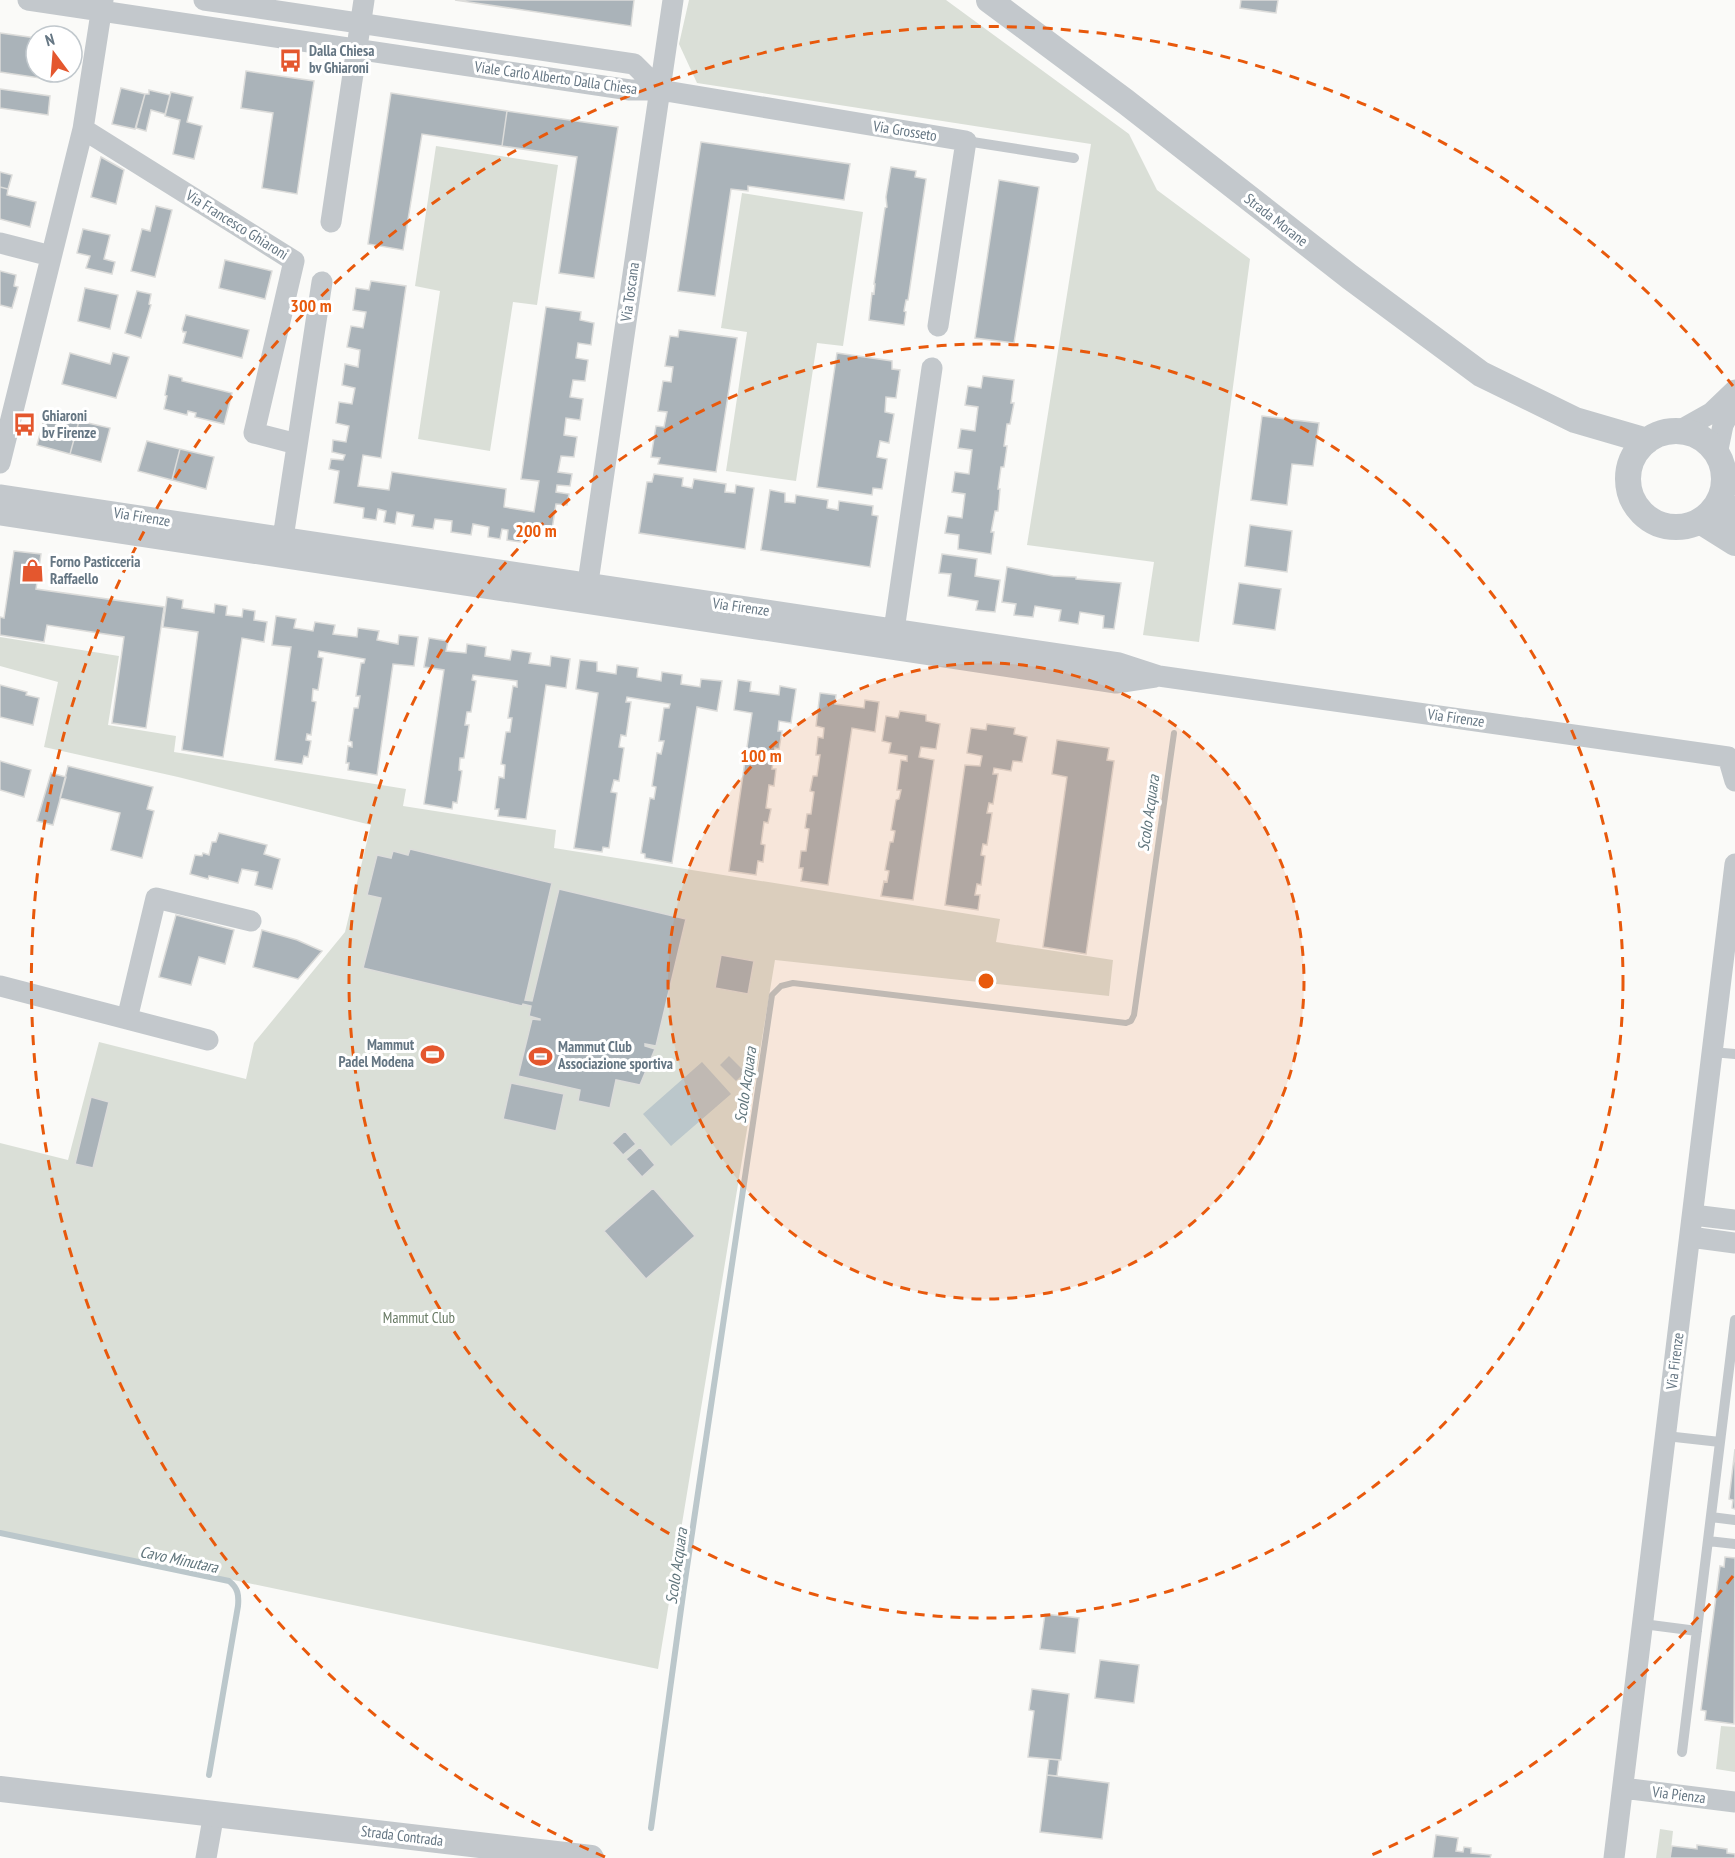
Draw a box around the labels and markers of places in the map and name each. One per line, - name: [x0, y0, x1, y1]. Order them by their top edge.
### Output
- place label: Dalla Chiesa bv Ghiaroni: [309, 41, 374, 77]
- bus stop icon: Dalla Chiesa bv Ghiaroni: [278, 47, 304, 73]
- place label: Ghiaroni bv Firenze: [42, 406, 96, 442]
- bus stop icon: Ghiaroni bv Firenze: [11, 412, 37, 438]
- place label: Forno Pasticceria Raffaello: [50, 552, 140, 588]
- shop icon: Forno Pasticceria Raffaello: [19, 558, 45, 584]
- centre of rings: [976, 971, 996, 991]
- place label: Mammut Padel Modena: [339, 1035, 415, 1071]
- place label: Mammut Club Associazione sportiva: [557, 1037, 673, 1073]
- sports icon: Mammut Padel Modena: [419, 1041, 445, 1067]
- sports icon: Mammut Club Associazione sportiva: [527, 1043, 553, 1069]

